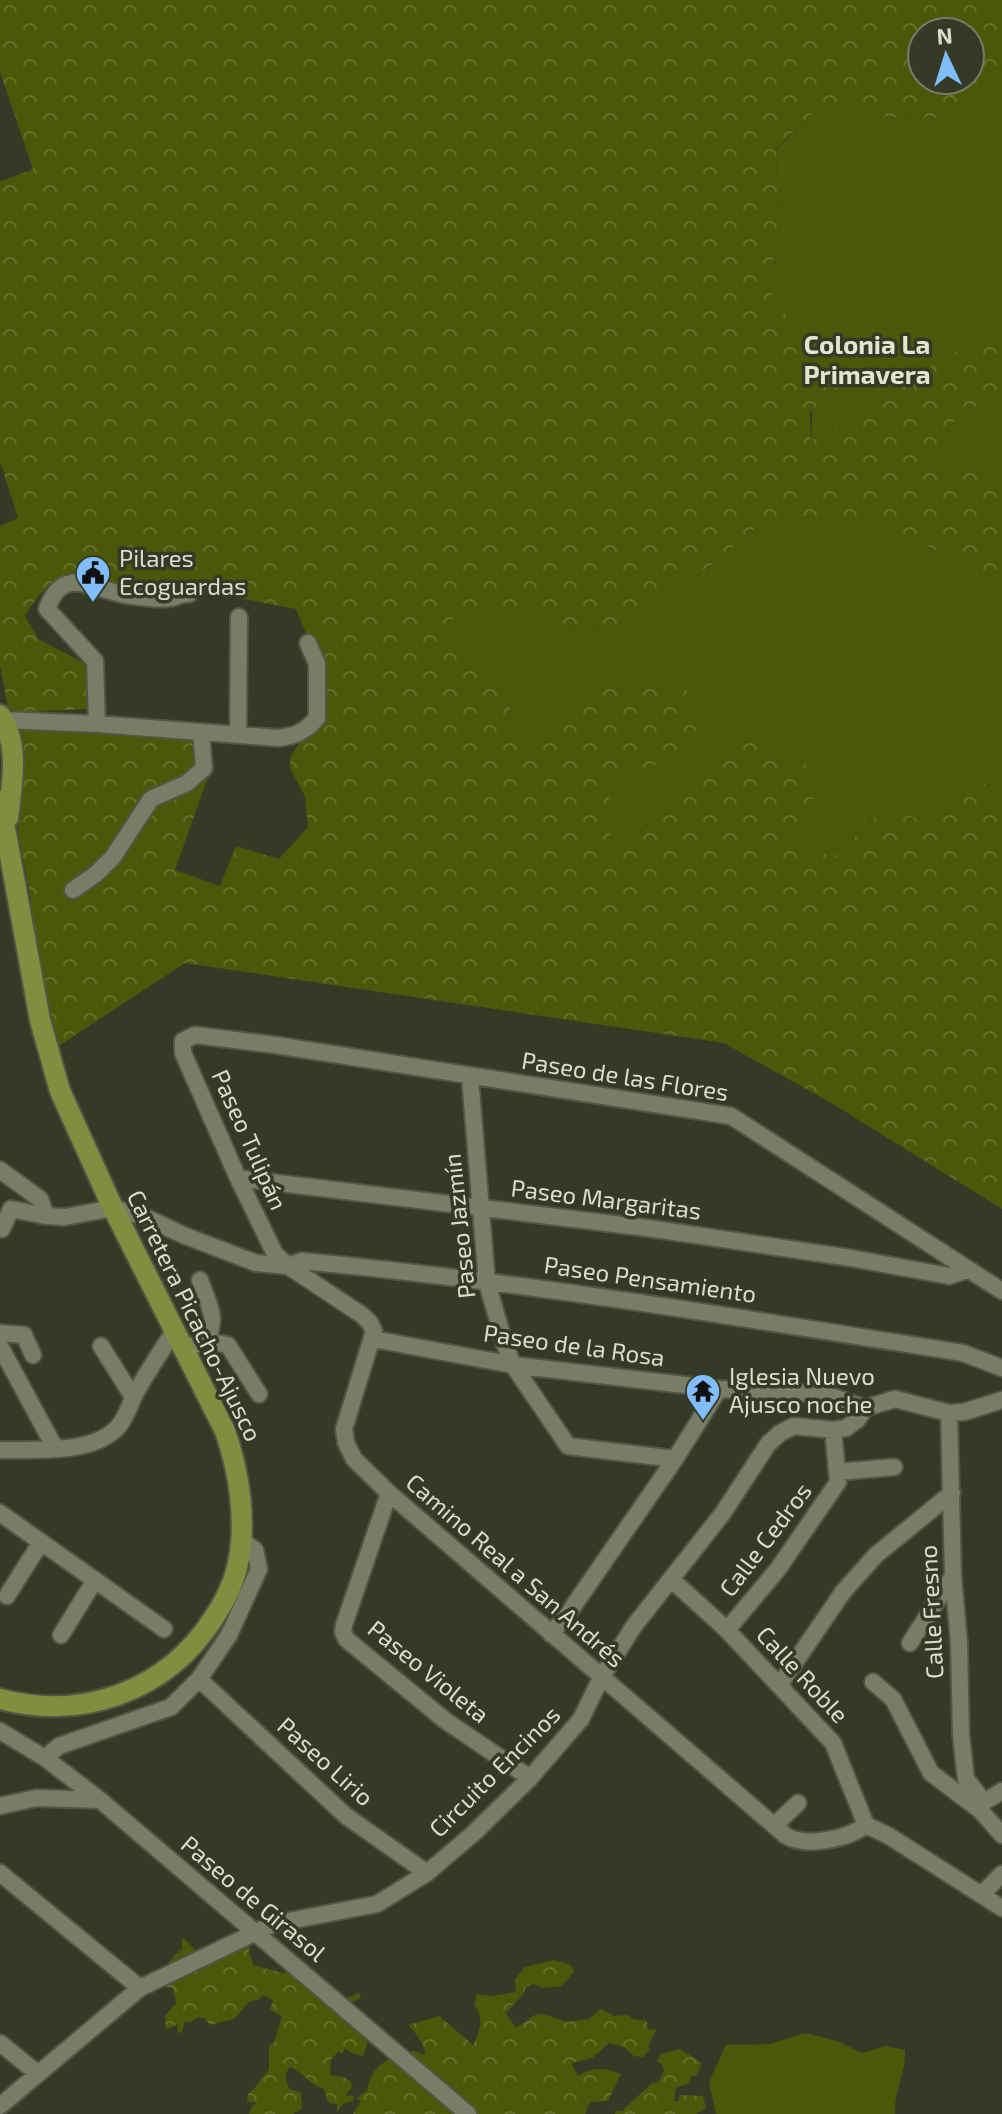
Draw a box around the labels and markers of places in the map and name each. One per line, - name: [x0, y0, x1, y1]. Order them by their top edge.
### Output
- place label: Pilares Ecoguardas: [119, 543, 246, 600]
- public building icon: Pilares Ecoguardas: [74, 554, 112, 604]
- place label: Iglesia Nuevo Ajusco noche: [729, 1361, 875, 1418]
- temple icon: Iglesia Nuevo Ajusco noche: [684, 1372, 722, 1422]

